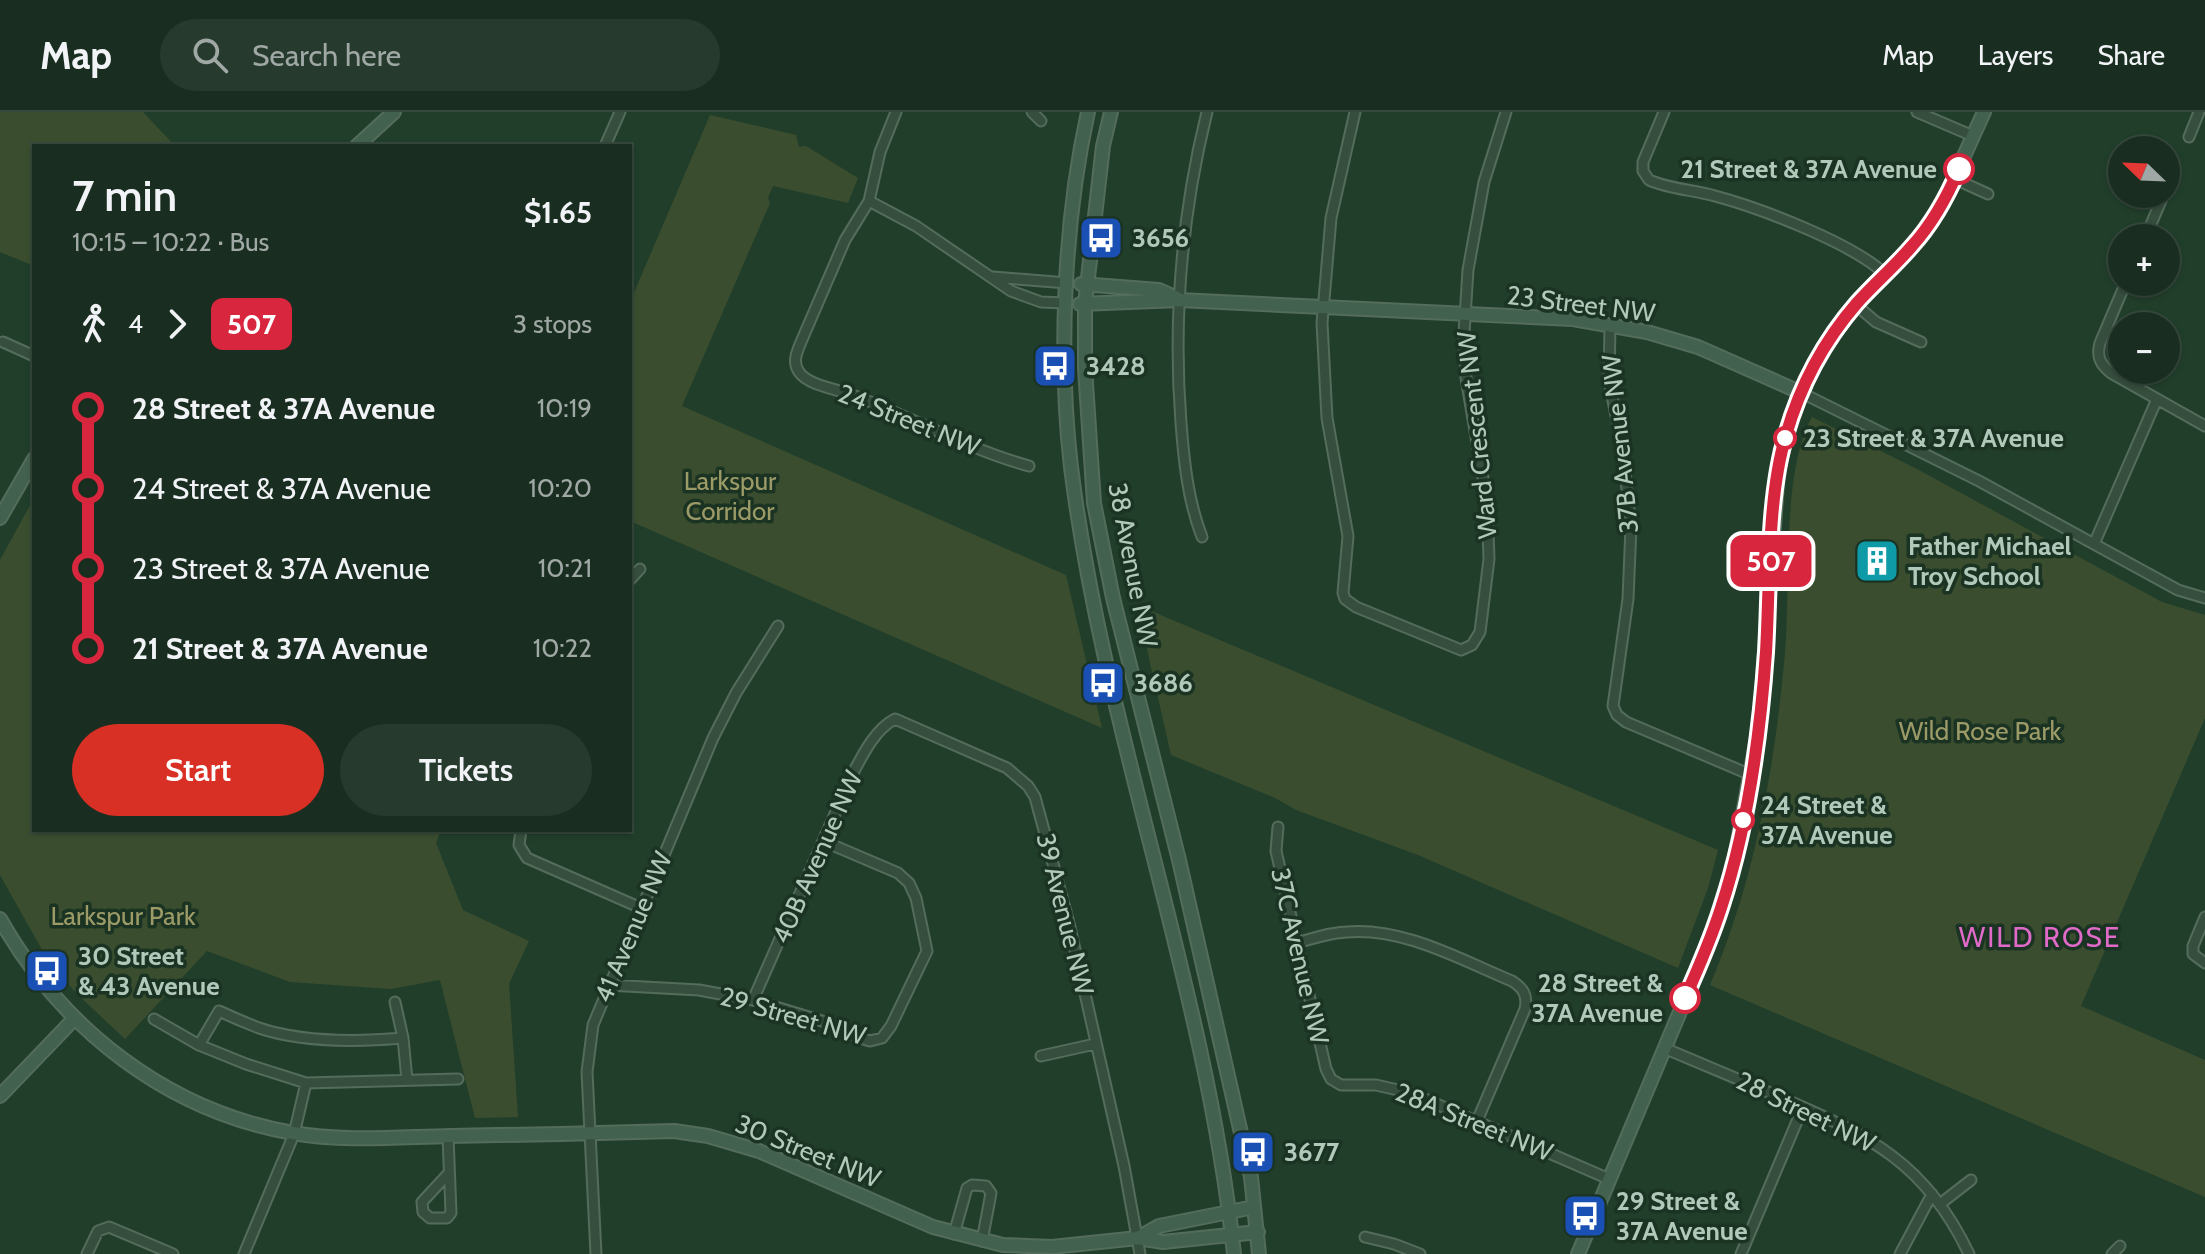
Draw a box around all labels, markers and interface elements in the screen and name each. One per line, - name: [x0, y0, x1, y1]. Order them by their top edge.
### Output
- search box: [160, 19, 720, 91]
- text: Map: [40, 32, 112, 79]
- icon: search: [188, 33, 232, 77]
- text: Search here: [252, 37, 401, 74]
- text: Map: [1882, 38, 1934, 72]
- text: Layers: [1978, 38, 2053, 72]
- text: Share: [2097, 38, 2165, 72]
- north arrow: [2108, 136, 2180, 208]
- map controls: [2108, 136, 2180, 384]
- place label: 21 Street & 37A Avenue: [1680, 153, 1937, 185]
- marker: 21 Street & 37A Avenue: [1944, 154, 1974, 184]
- text: 7 min: [72, 169, 177, 222]
- text: $1.65: [524, 194, 592, 231]
- bus stop icon: 3656: [1077, 214, 1125, 262]
- place label: 3656: [1132, 222, 1189, 254]
- button: +: [2108, 224, 2180, 296]
- text: 10:15 – 10:22 · Bus: [72, 226, 269, 258]
- street label: 23 Street NW: [1505, 279, 1657, 329]
- icon: walk: [72, 302, 116, 346]
- icon: forward: [155, 302, 199, 346]
- text: 507: [227, 307, 276, 341]
- text: 4: [128, 308, 143, 340]
- text: 3 stops: [513, 308, 592, 340]
- button: −: [2108, 312, 2180, 384]
- street label: Ward Crescent NW: [1450, 329, 1504, 540]
- bus stop icon: 3428: [1031, 342, 1079, 390]
- place label: 3428: [1086, 350, 1146, 382]
- street label: 37B Avenue NW: [1595, 353, 1645, 535]
- street label: 24 Street NW: [833, 377, 985, 463]
- text: 28 Street & 37A Avenue: [132, 390, 435, 427]
- text: 10:19: [537, 392, 592, 424]
- place label: 23 Street & 37A Avenue: [1803, 422, 2064, 454]
- marker: 23 Street & 37A Avenue: [1774, 427, 1796, 449]
- park label: Larkspur Corridor: [684, 465, 777, 527]
- text: 24 Street & 37A Avenue: [132, 470, 431, 507]
- text: 10:20: [528, 472, 592, 504]
- street label: 38 Avenue NW: [1101, 480, 1165, 650]
- place label: Father Michael Troy School: [1908, 530, 2072, 592]
- line badge: 507: [1725, 535, 1817, 587]
- building icon: Father Michael Troy School: [1853, 537, 1901, 585]
- text: 507: [1746, 544, 1796, 578]
- text: 23 Street & 37A Avenue: [132, 550, 430, 587]
- text: 10:21: [538, 552, 592, 584]
- text: 21 Street & 37A Avenue: [132, 630, 428, 667]
- text: 10:22: [533, 632, 592, 664]
- bus stop icon: 3686: [1079, 659, 1127, 707]
- place label: 3686: [1134, 667, 1193, 699]
- park label: Wild Rose Park: [1899, 715, 2062, 747]
- button: Start: [72, 724, 324, 816]
- button: Tickets: [340, 724, 592, 816]
- street label: 40B Avenue NW: [765, 765, 870, 948]
- place label: 24 Street & 37A Avenue: [1761, 789, 1893, 851]
- marker: 24 Street & 37A Avenue: [1732, 809, 1754, 831]
- street label: 39 Avenue NW: [1029, 830, 1101, 999]
- street label: 41 Avenue NW: [587, 846, 679, 1007]
- street label: 37C Avenue NW: [1264, 865, 1336, 1048]
- park label: Larkspur Park: [50, 900, 196, 932]
- district label: WILD ROSE: [1959, 920, 2121, 954]
- place label: 30 Street & 43 Avenue: [78, 940, 220, 1002]
- bus stop icon: 30 Street & 43 Avenue: [23, 947, 71, 995]
- place label: 28 Street & 37A Avenue: [1531, 967, 1664, 1029]
- street label: 29 Street NW: [717, 980, 870, 1052]
- marker: 28 Street & 37A Avenue: [1670, 983, 1700, 1013]
- street label: 28 Street NW: [1731, 1065, 1881, 1160]
- street label: 28A Street NW: [1391, 1076, 1558, 1168]
- street label: 30 Street NW: [731, 1107, 886, 1195]
- bus stop icon: 3677: [1229, 1128, 1277, 1176]
- place label: 3677: [1284, 1136, 1340, 1168]
- place label: 29 Street & 37A Avenue: [1616, 1185, 1748, 1247]
- bus stop icon: 29 Street & 37A Avenue: [1561, 1192, 1609, 1240]

